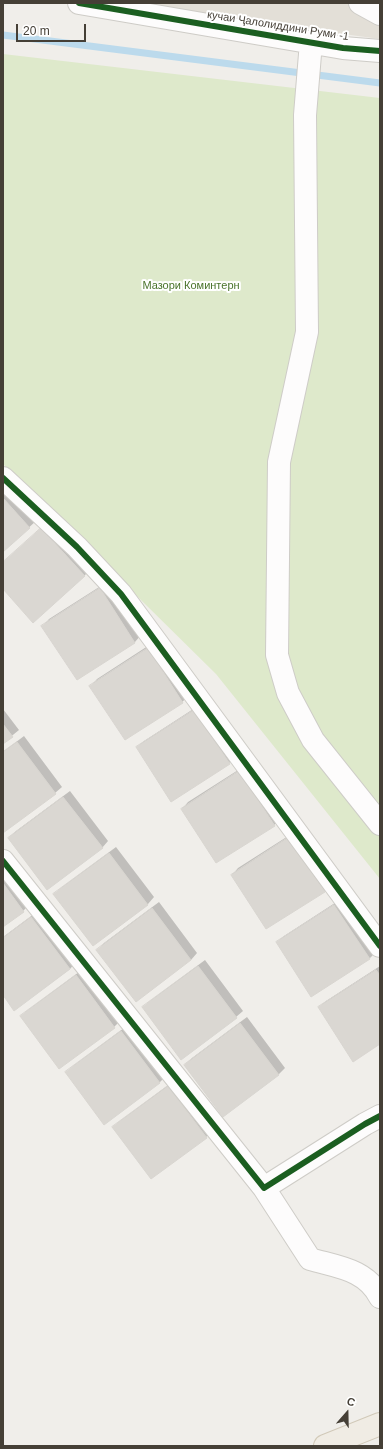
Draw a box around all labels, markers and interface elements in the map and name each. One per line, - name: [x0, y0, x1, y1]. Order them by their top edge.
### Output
- street label: кучаи Ҷалолиддини Руми -1: [206, 8, 350, 44]
- scale bar: [18, 16, 88, 42]
- text: 20 m: [23, 24, 50, 38]
- park label: Мазори Коминтерн: [142, 279, 240, 293]
- north arrow: [327, 1393, 367, 1433]
- text: С: [345, 1395, 357, 1409]

